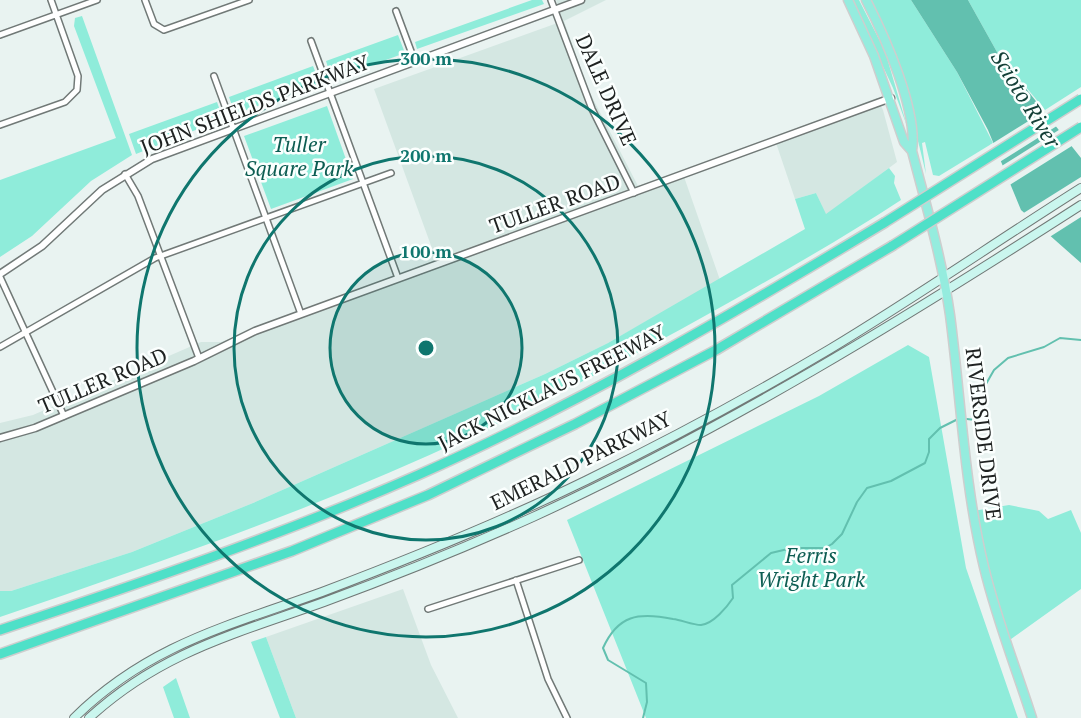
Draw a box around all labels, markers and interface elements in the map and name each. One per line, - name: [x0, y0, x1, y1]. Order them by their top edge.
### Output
- street label: DALE DRIVE: [570, 29, 644, 150]
- water label: Scioto River: [985, 44, 1069, 154]
- text: 300 m: [400, 46, 452, 70]
- street label: JOHN SHIELDS PARKWAY: [136, 47, 374, 161]
- park label: Tuller Square Park: [245, 130, 354, 182]
- text: 200 m: [400, 143, 452, 167]
- street label: TULLER ROAD: [485, 166, 624, 240]
- text: 100 m: [400, 239, 452, 263]
- street label: JACK NICKLAUS FREEWAY: [433, 317, 670, 457]
- centre of rings: [416, 338, 436, 358]
- street label: TULLER ROAD: [34, 340, 171, 420]
- street label: RIVERSIDE DRIVE: [960, 346, 1008, 522]
- street label: EMERALD PARKWAY: [486, 404, 676, 516]
- park label: Ferris Wright Park: [757, 541, 866, 593]

